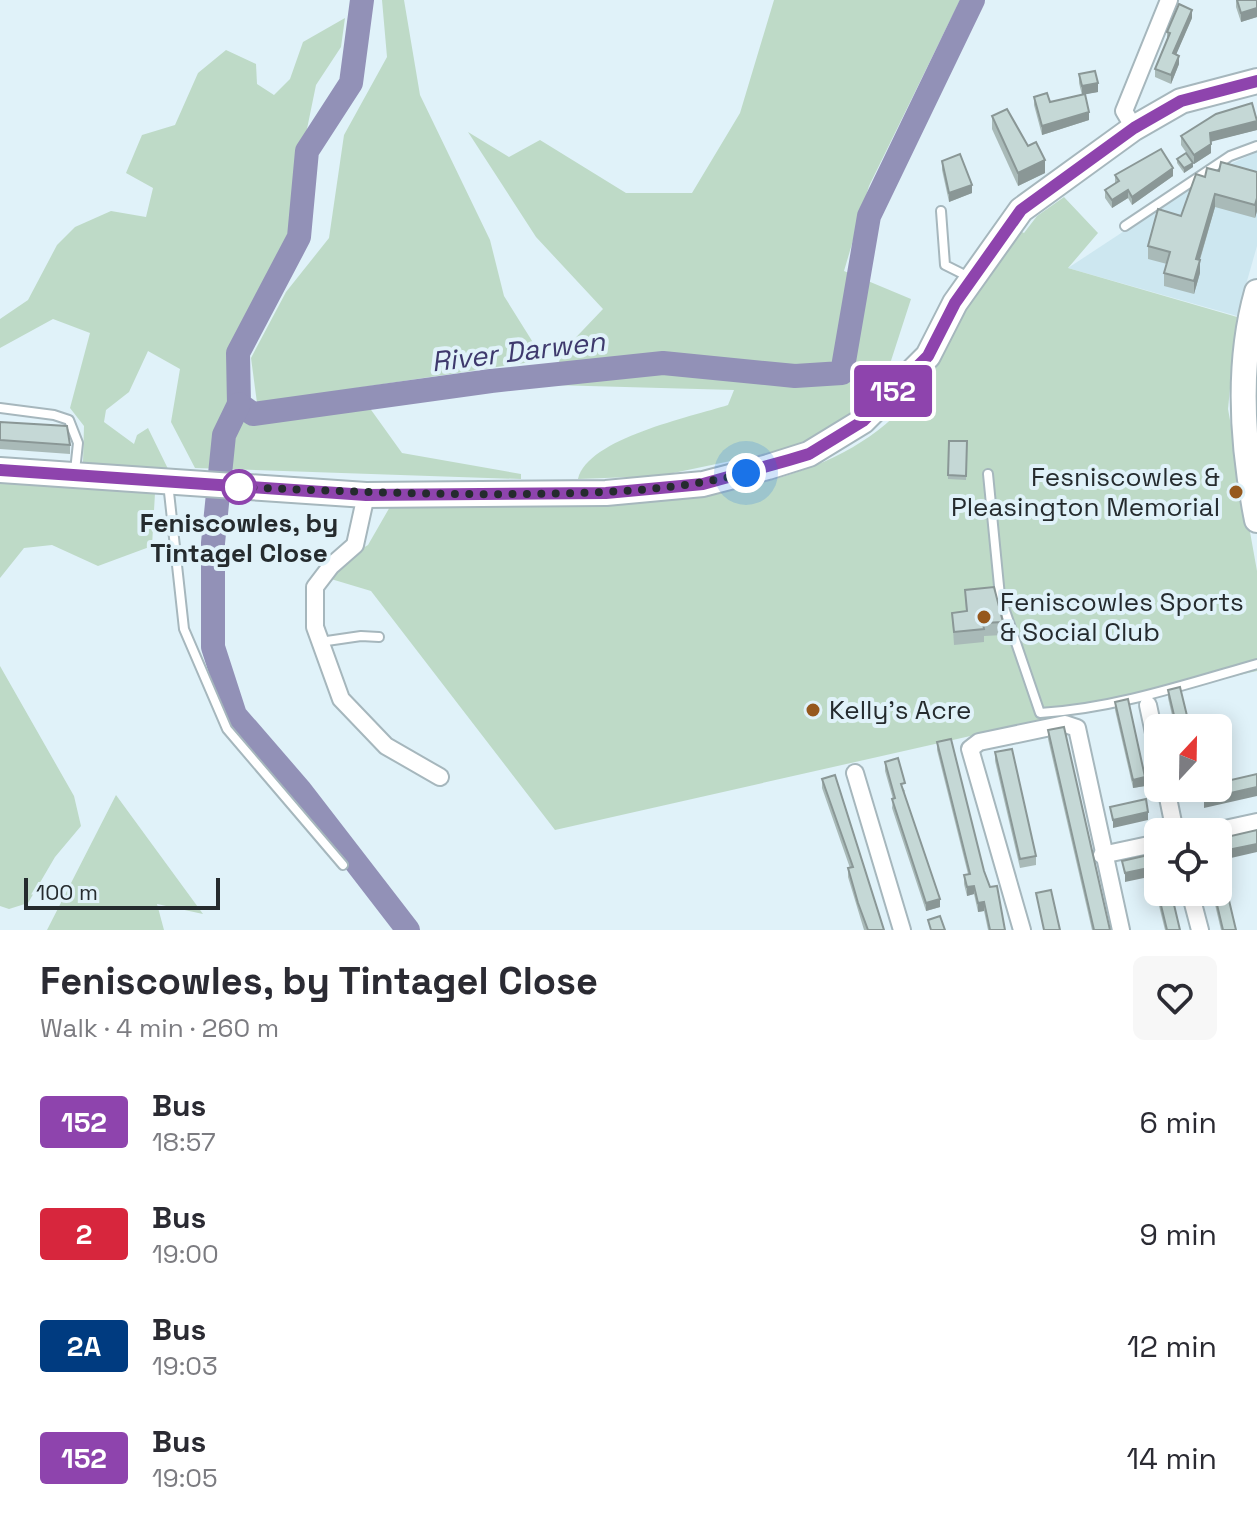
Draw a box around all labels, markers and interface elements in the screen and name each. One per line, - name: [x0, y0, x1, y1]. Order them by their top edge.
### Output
- water label: River Darwen: [429, 322, 608, 379]
- line badge: 152: [847, 365, 939, 417]
- text: 152: [870, 373, 916, 409]
- your location: [726, 453, 766, 493]
- place label: Fesniscowles & Pleasington Memorial: [951, 460, 1220, 524]
- marker: Feniscowles, by Tintagel Close: [222, 470, 256, 504]
- marker: Fesniscowles & Pleasington Memorial: [1227, 483, 1245, 501]
- place label: Feniscowles, by Tintagel Close: [140, 506, 338, 570]
- place label: Feniscowles Sports & Social Club: [1000, 585, 1244, 649]
- marker: Feniscowles Sports & Social Club: [975, 608, 993, 626]
- place label: Kelly's Acre: [829, 693, 972, 727]
- marker: Kelly's Acre: [804, 701, 822, 719]
- north arrow: [1144, 714, 1232, 802]
- map controls: [1144, 714, 1232, 906]
- button: locate: [1144, 818, 1232, 906]
- scale bar: [24, 874, 220, 910]
- text: 100 m: [36, 878, 98, 906]
- button: heart: [1133, 956, 1217, 1040]
- text: Feniscowles, by Tintagel Close: [40, 957, 598, 1005]
- text: Walk · 4 min · 260 m: [40, 1011, 279, 1045]
- text: Bus: [152, 1086, 206, 1125]
- text: 6 min: [1139, 1103, 1217, 1142]
- text: 152: [61, 1104, 107, 1140]
- text: 18:57: [152, 1125, 216, 1159]
- text: Bus: [152, 1198, 206, 1237]
- text: 9 min: [1139, 1215, 1217, 1254]
- text: 2: [76, 1216, 92, 1252]
- text: 19:00: [152, 1237, 219, 1271]
- text: Bus: [152, 1310, 206, 1349]
- text: 12 min: [1127, 1327, 1217, 1366]
- text: 2A: [67, 1328, 101, 1364]
- text: 19:03: [152, 1349, 218, 1383]
- text: Bus: [152, 1422, 206, 1461]
- text: 14 min: [1126, 1439, 1217, 1478]
- text: 152: [61, 1440, 107, 1476]
- text: 19:05: [152, 1461, 218, 1495]

